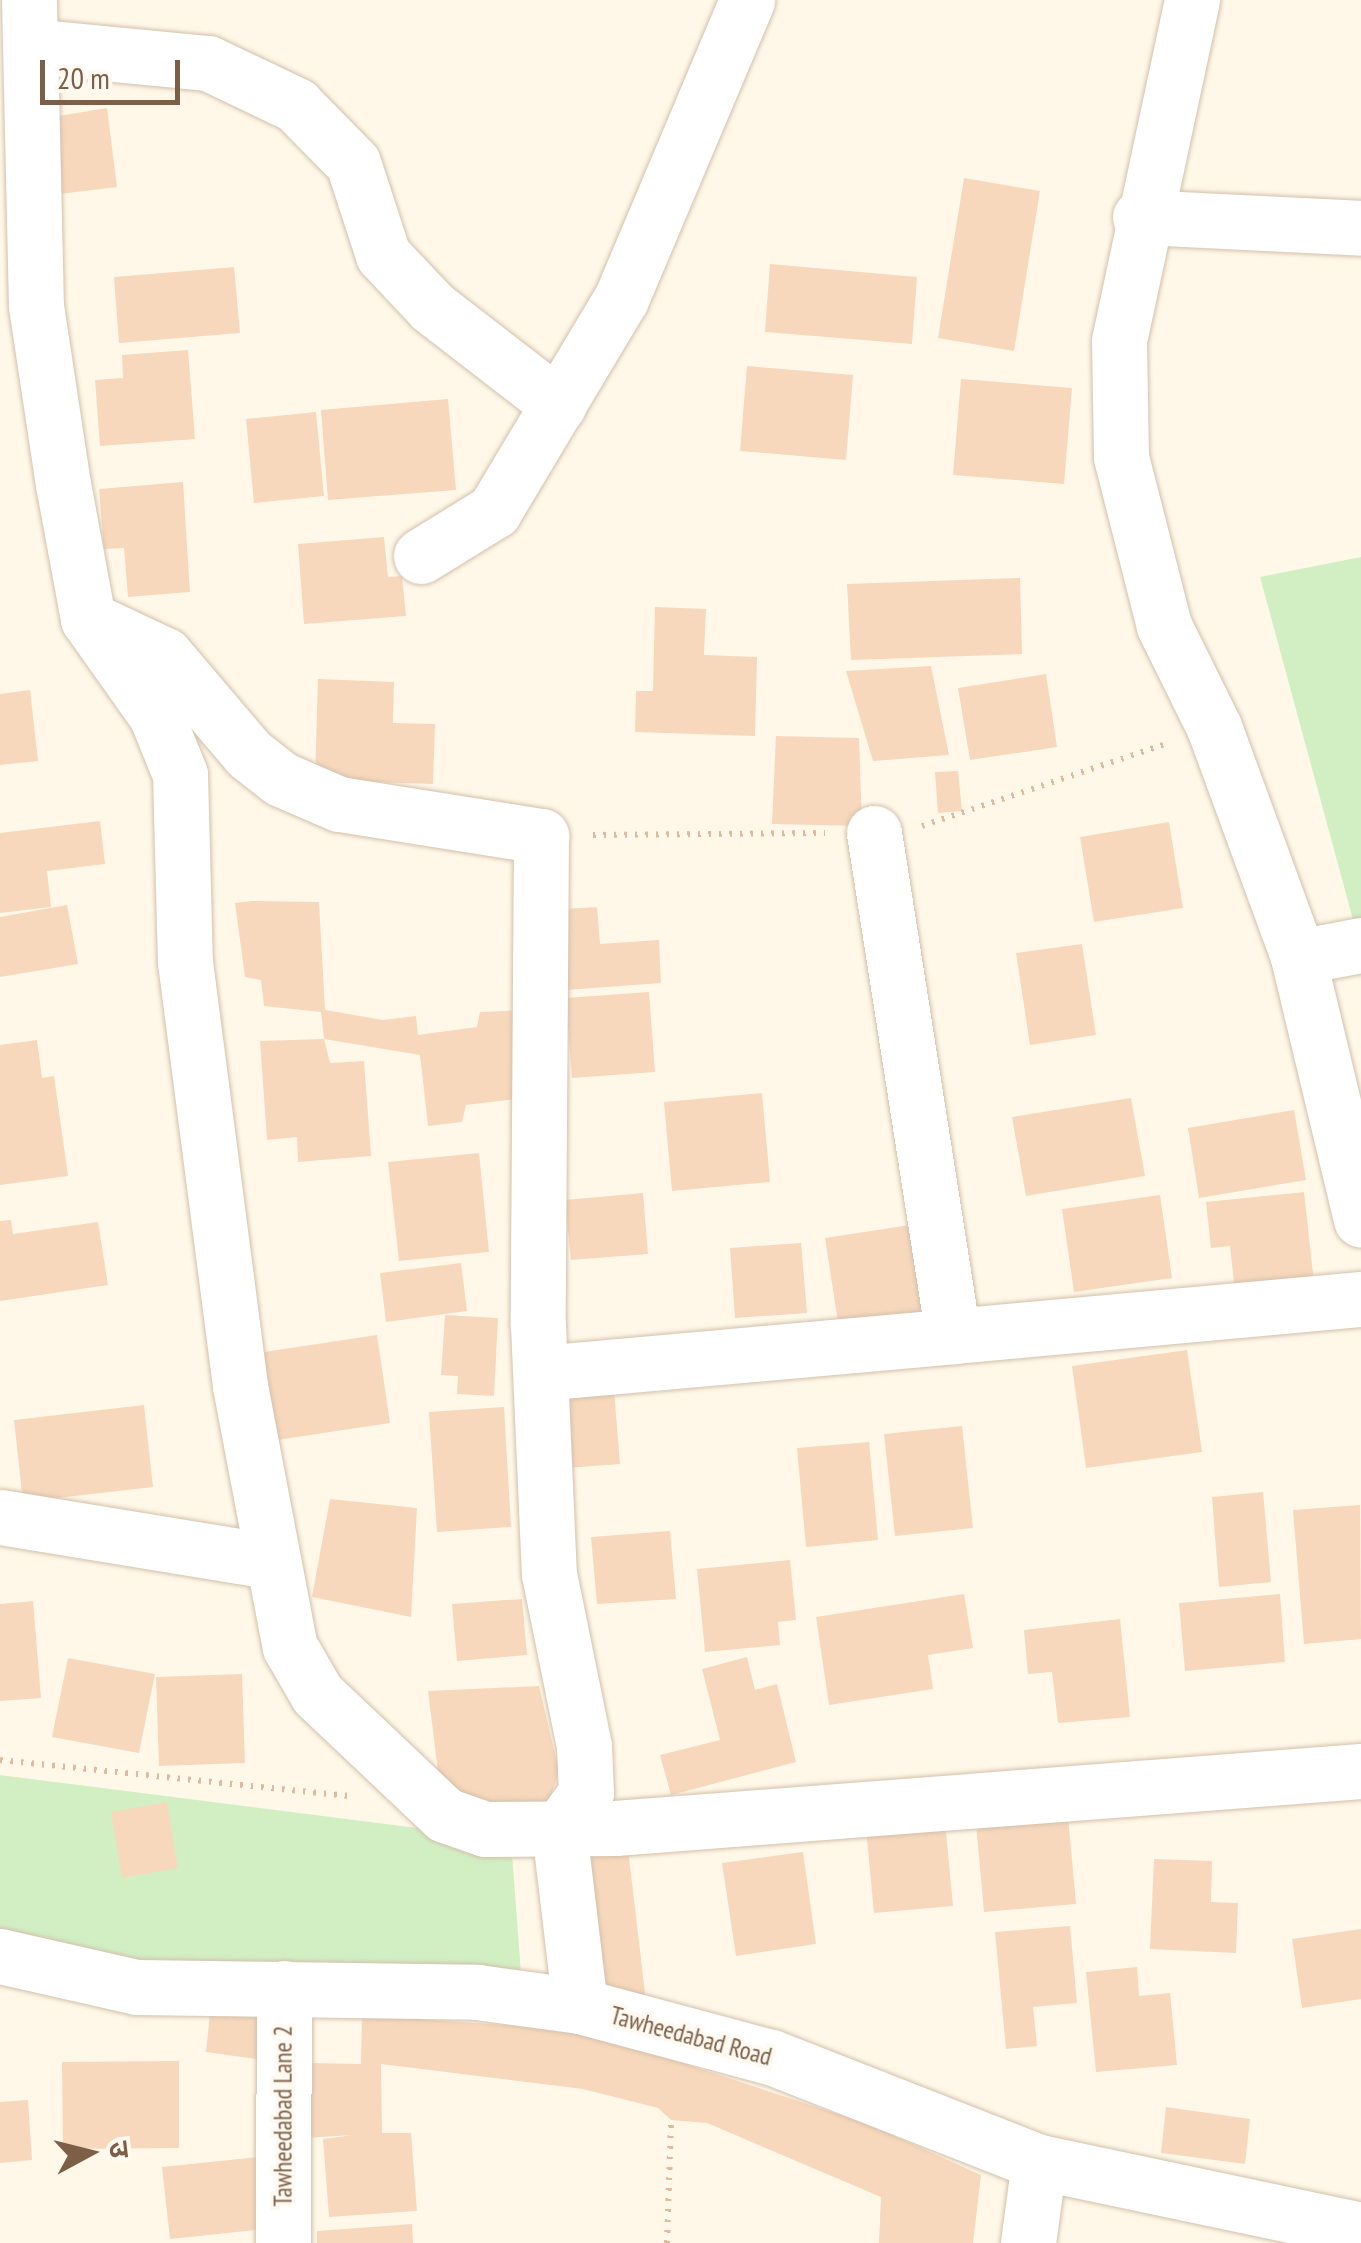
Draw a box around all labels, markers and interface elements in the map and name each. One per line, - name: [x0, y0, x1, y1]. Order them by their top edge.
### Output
- scale bar: [45, 40, 185, 102]
- text: 20 m: [57, 58, 110, 97]
- street label: Tawheedabad Road: [607, 2000, 775, 2072]
- street label: Tawheedabad Lane 2: [268, 2026, 298, 2206]
- north arrow: [40, 2103, 140, 2203]
- text: उ: [101, 2139, 140, 2160]

